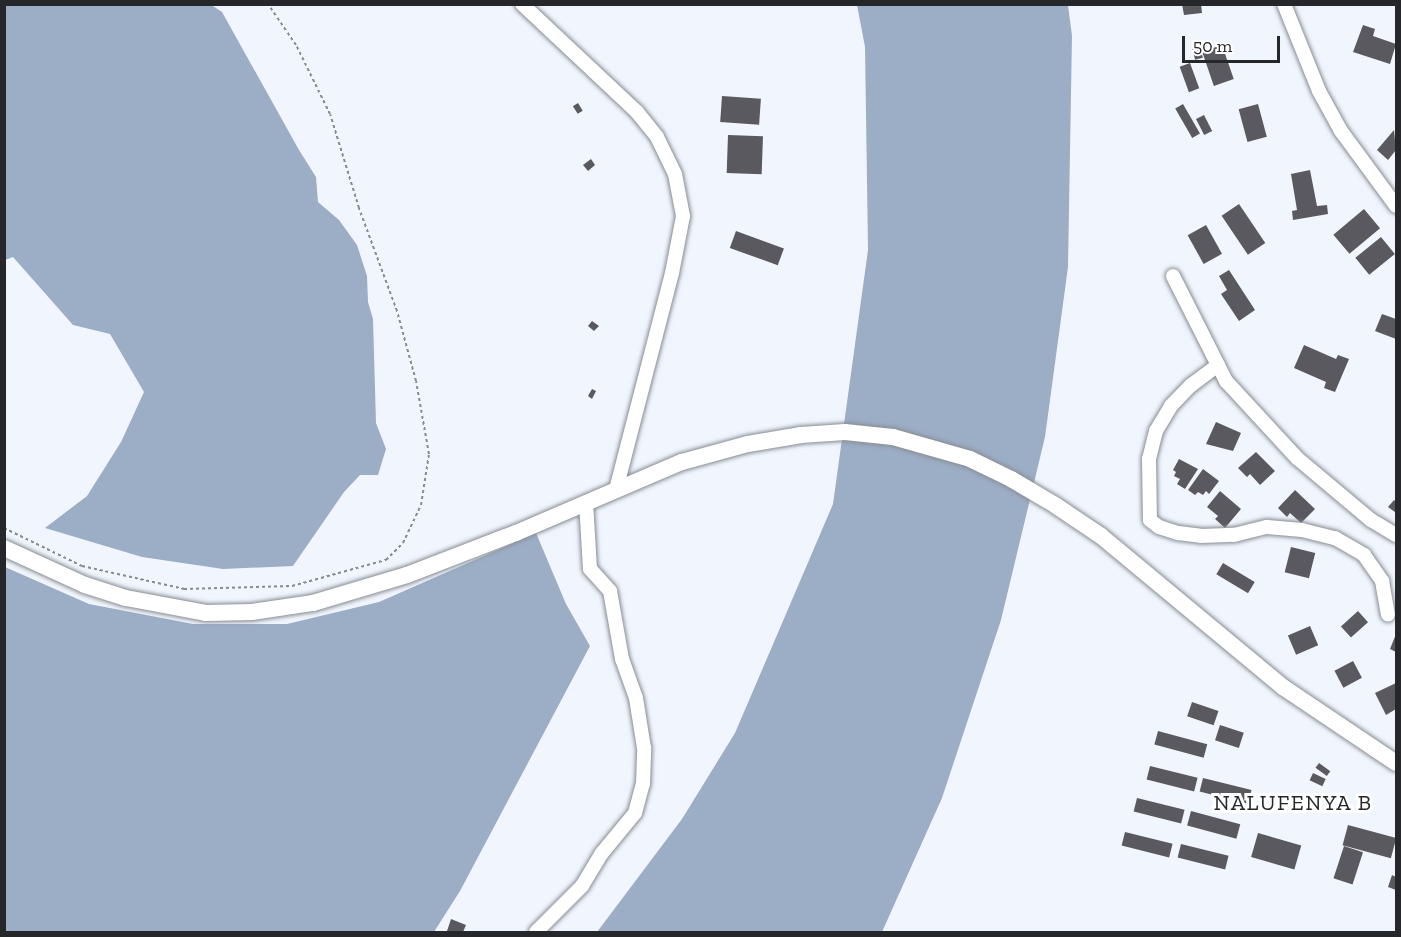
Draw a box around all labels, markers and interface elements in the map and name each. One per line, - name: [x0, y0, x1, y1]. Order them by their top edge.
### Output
- scale bar: [1185, 24, 1282, 62]
- text: 50 m: [1193, 35, 1232, 57]
- district label: NALUFENYA B: [1213, 790, 1373, 816]

